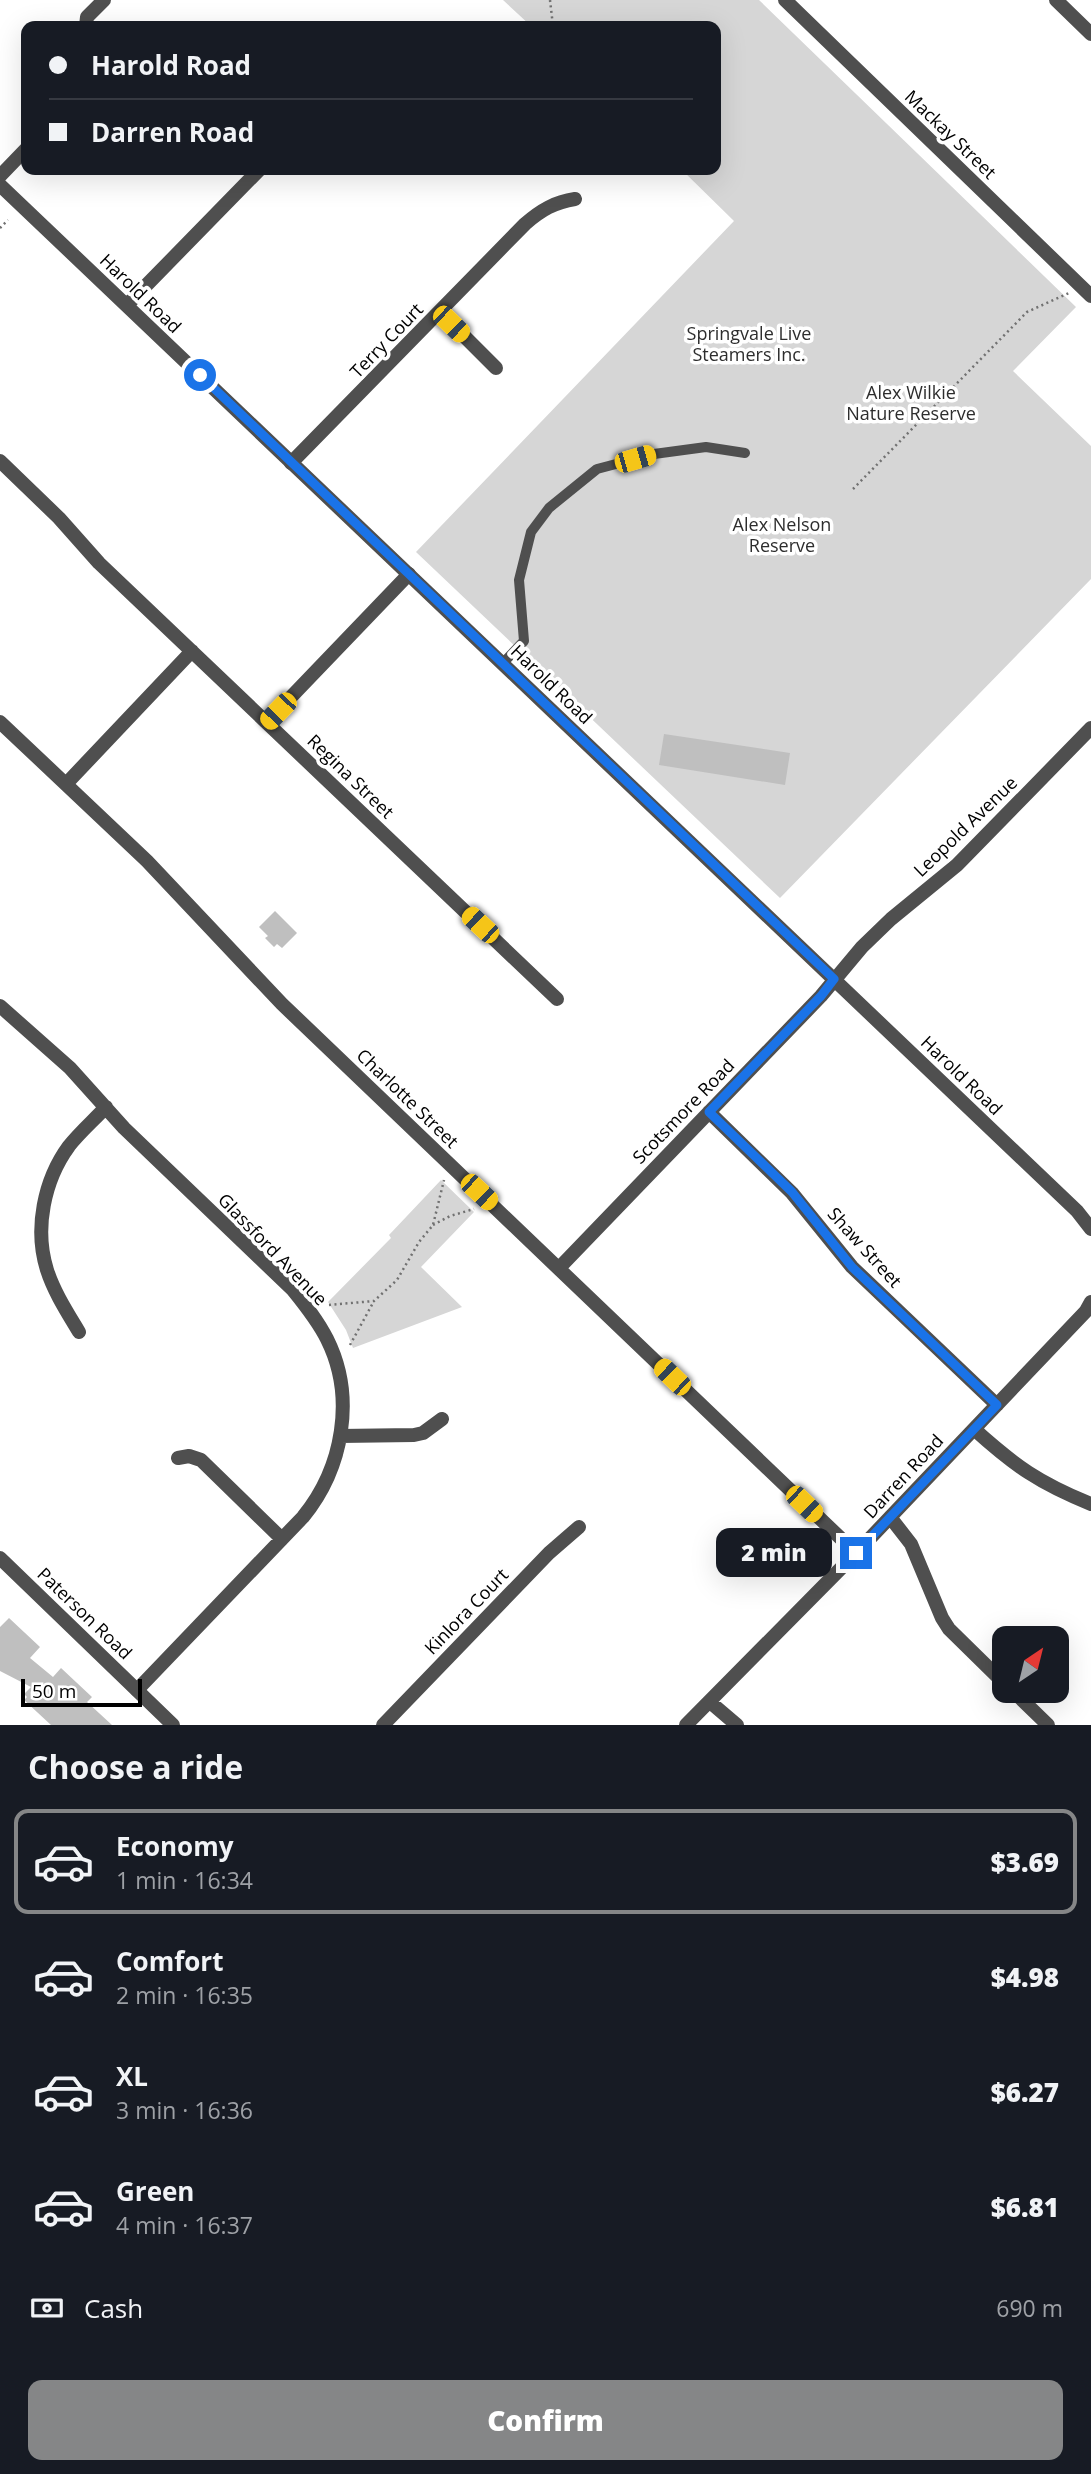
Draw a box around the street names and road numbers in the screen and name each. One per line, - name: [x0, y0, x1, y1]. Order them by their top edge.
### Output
- street label: Mackay Street: [900, 84, 1002, 184]
- street label: Harold Road: [95, 248, 187, 338]
- street label: Terry Court: [344, 297, 428, 383]
- street label: Harold Road: [506, 639, 598, 729]
- street label: Regina Street: [303, 729, 399, 823]
- street label: Leopold Avenue: [908, 770, 1022, 882]
- street label: Harold Road: [916, 1030, 1008, 1120]
- street label: Charlotte Street: [352, 1043, 464, 1153]
- street label: Scotsmore Road: [627, 1053, 739, 1169]
- street label: Glassford Avenue: [213, 1188, 333, 1310]
- street label: Shaw Street: [823, 1202, 907, 1292]
- street label: Darren Road: [858, 1429, 948, 1523]
- street label: Paterson Road: [32, 1562, 138, 1664]
- street label: Kinlora Court: [419, 1563, 513, 1659]

